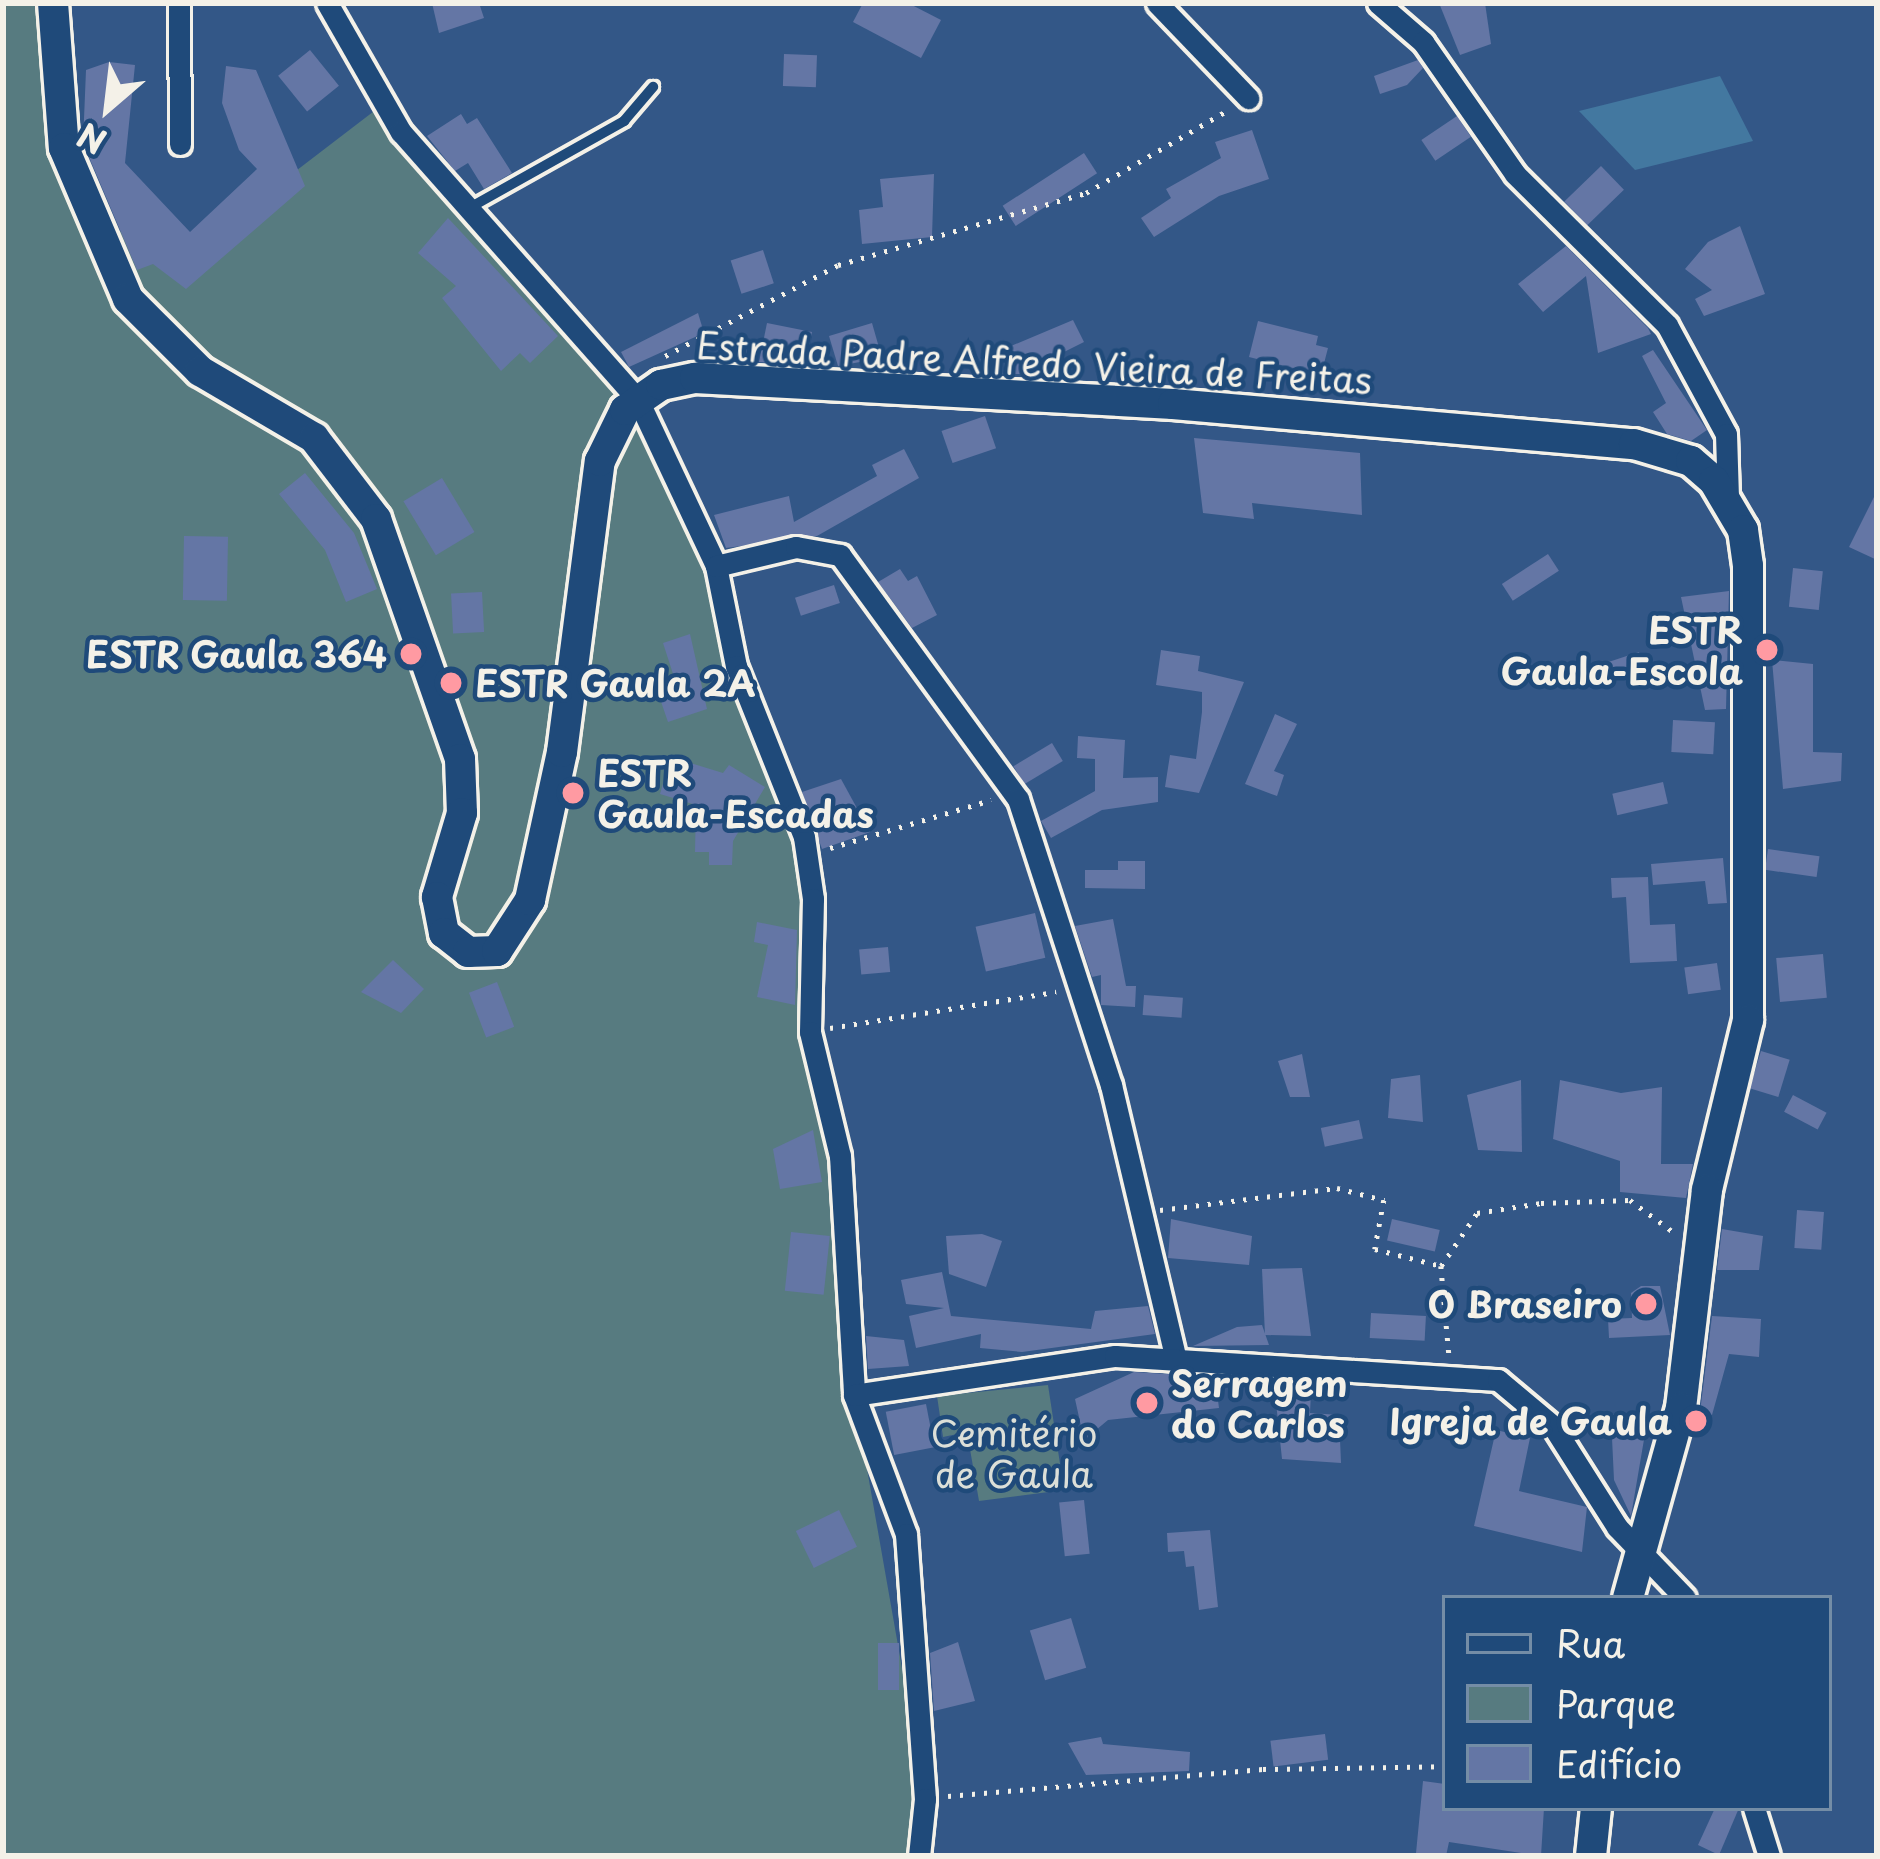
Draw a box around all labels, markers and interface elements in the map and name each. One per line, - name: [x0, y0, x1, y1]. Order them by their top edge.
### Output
- north arrow: [48, 48, 168, 168]
- text: N: [68, 112, 114, 168]
- street label: Estrada Padre Alfredo Vieira de Freitas: [695, 323, 1373, 401]
- place label: ESTR Gaula-Escola: [1501, 607, 1743, 692]
- place label: ESTR Gaula 364: [84, 632, 387, 676]
- marker: ESTR Gaula-Escola: [1754, 637, 1780, 663]
- marker: ESTR Gaula 364: [398, 641, 424, 667]
- place label: ESTR Gaula 2A: [475, 661, 758, 705]
- marker: ESTR Gaula 2A: [438, 670, 464, 696]
- place label: ESTR Gaula-Escadas: [597, 750, 874, 835]
- marker: ESTR Gaula-Escadas: [560, 780, 586, 806]
- place label: O Braseiro: [1425, 1282, 1622, 1326]
- marker: O Braseiro: [1633, 1291, 1659, 1317]
- place label: Serragem do Carlos: [1171, 1360, 1348, 1445]
- marker: Serragem do Carlos: [1134, 1390, 1160, 1416]
- place label: Igreja de Gaula: [1389, 1399, 1672, 1443]
- marker: Igreja de Gaula: [1683, 1408, 1709, 1434]
- park label: Cemitério de Gaula: [930, 1410, 1098, 1495]
- legend: [1442, 1595, 1832, 1811]
- text: Rua: [1556, 1616, 1625, 1670]
- text: Parque: [1556, 1676, 1676, 1730]
- text: Edifício: [1556, 1736, 1682, 1790]

